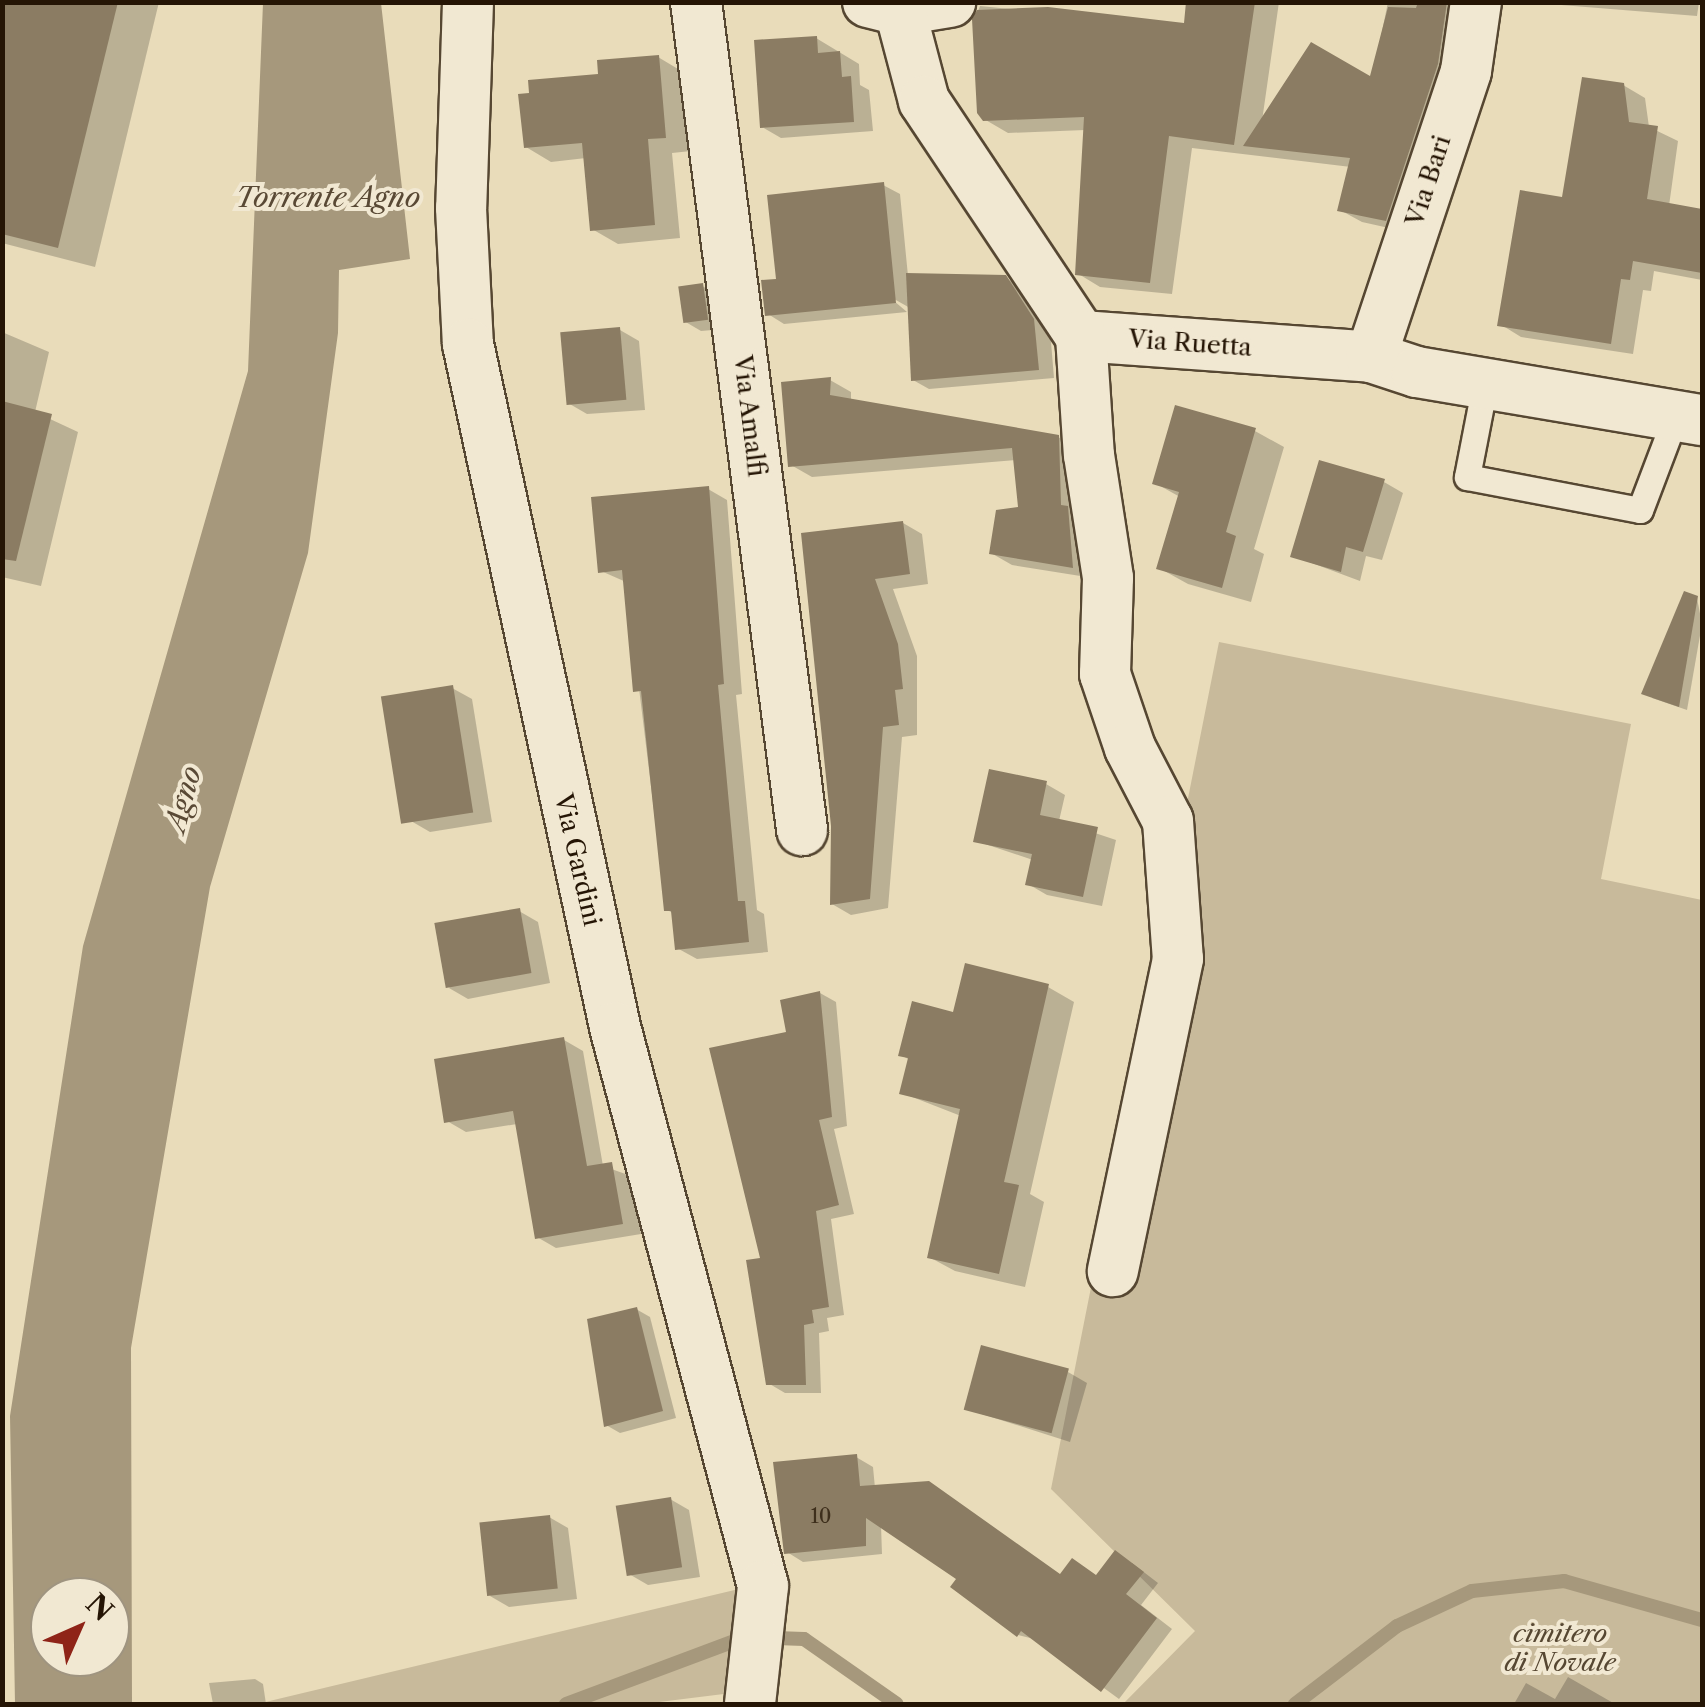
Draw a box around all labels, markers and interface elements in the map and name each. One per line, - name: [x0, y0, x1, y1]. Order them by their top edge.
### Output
- street label: Via Bari: [1400, 132, 1458, 230]
- water label: Torrente Agno: [236, 180, 420, 214]
- street label: Via Ruetta: [1127, 325, 1253, 363]
- street label: Via Amalfi: [727, 353, 771, 479]
- water label: Agno: [158, 763, 208, 835]
- street label: Via Gardini: [547, 791, 607, 929]
- house number: 10: [810, 1504, 832, 1528]
- north arrow: [30, 1577, 130, 1677]
- text: N: [79, 1587, 120, 1628]
- park label: cimitero di Novale: [1504, 1620, 1616, 1679]

